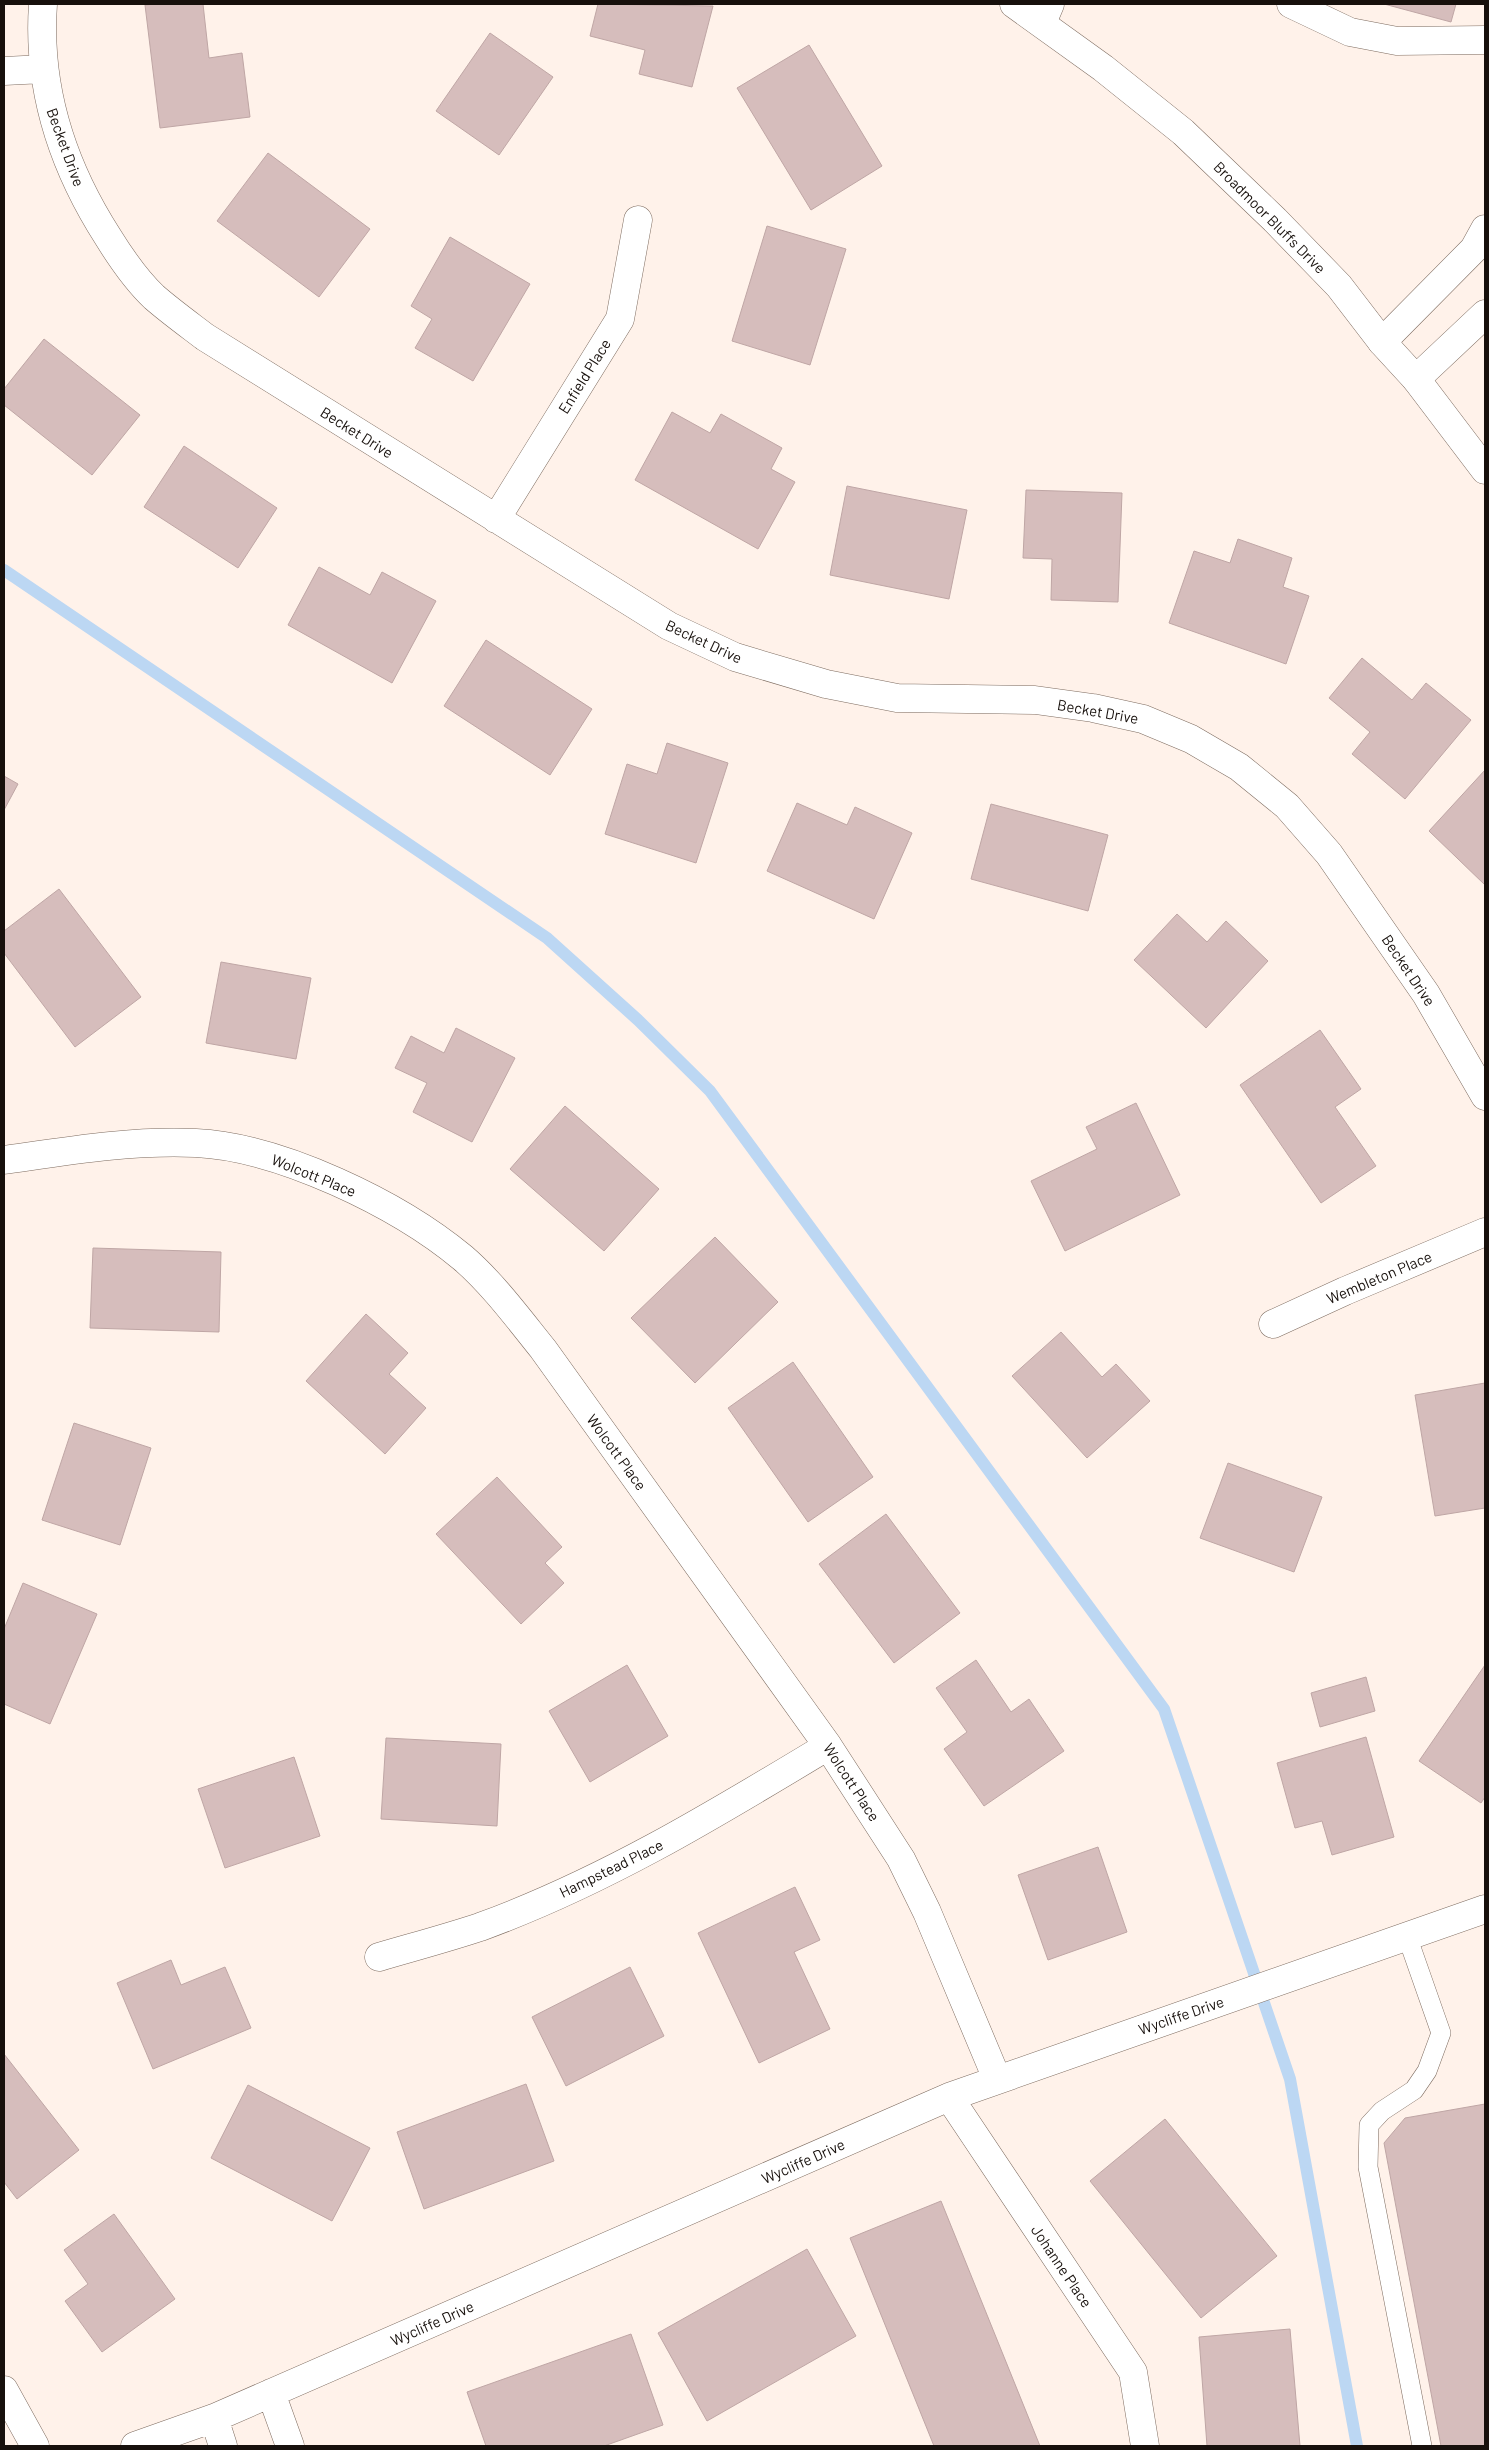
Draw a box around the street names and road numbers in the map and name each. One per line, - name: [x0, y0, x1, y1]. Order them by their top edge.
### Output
- street label: Becket Drive: [43, 105, 89, 189]
- street label: Broadmoor Bluffs Drive: [1210, 157, 1330, 277]
- street label: Enfield Place: [554, 335, 614, 417]
- street label: Becket Drive: [317, 403, 397, 461]
- street label: Becket Drive: [663, 615, 745, 667]
- street label: Becket Drive: [1056, 695, 1140, 727]
- street label: Becket Drive: [1379, 931, 1439, 1009]
- street label: Wolcott Place: [269, 1150, 359, 1200]
- street label: Wembleton Place: [1324, 1247, 1434, 1307]
- street label: Wolcott Place: [583, 1410, 651, 1494]
- street label: Wolcott Place: [820, 1740, 884, 1824]
- street label: Hampstead Place: [556, 1835, 666, 1901]
- street label: Wycliffe Drive: [1136, 1992, 1226, 2038]
- street label: Wycliffe Drive: [759, 2135, 847, 2187]
- street label: Johanne Place: [1028, 2221, 1096, 2311]
- street label: Wycliffe Drive: [388, 2297, 476, 2349]

